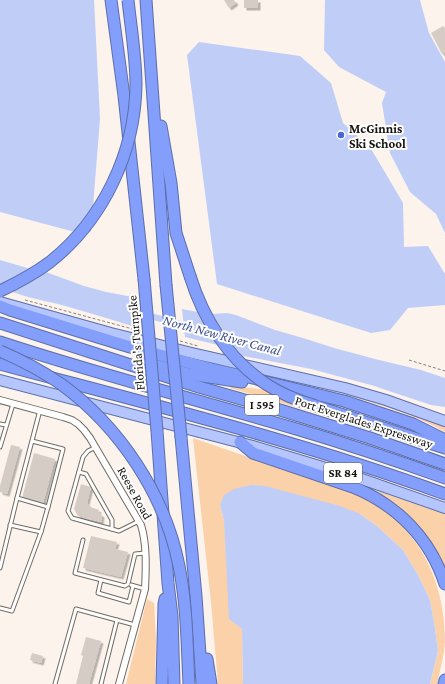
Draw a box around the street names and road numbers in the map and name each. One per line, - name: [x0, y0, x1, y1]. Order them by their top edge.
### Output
- street label: Florida's Turnpike: [124, 295, 148, 391]
- street label: Port Everglades Expressway: [293, 393, 436, 452]
- road number: I 595: [245, 395, 279, 415]
- road number: SR 84: [324, 463, 362, 483]
- street label: Reese Road: [114, 464, 156, 522]

